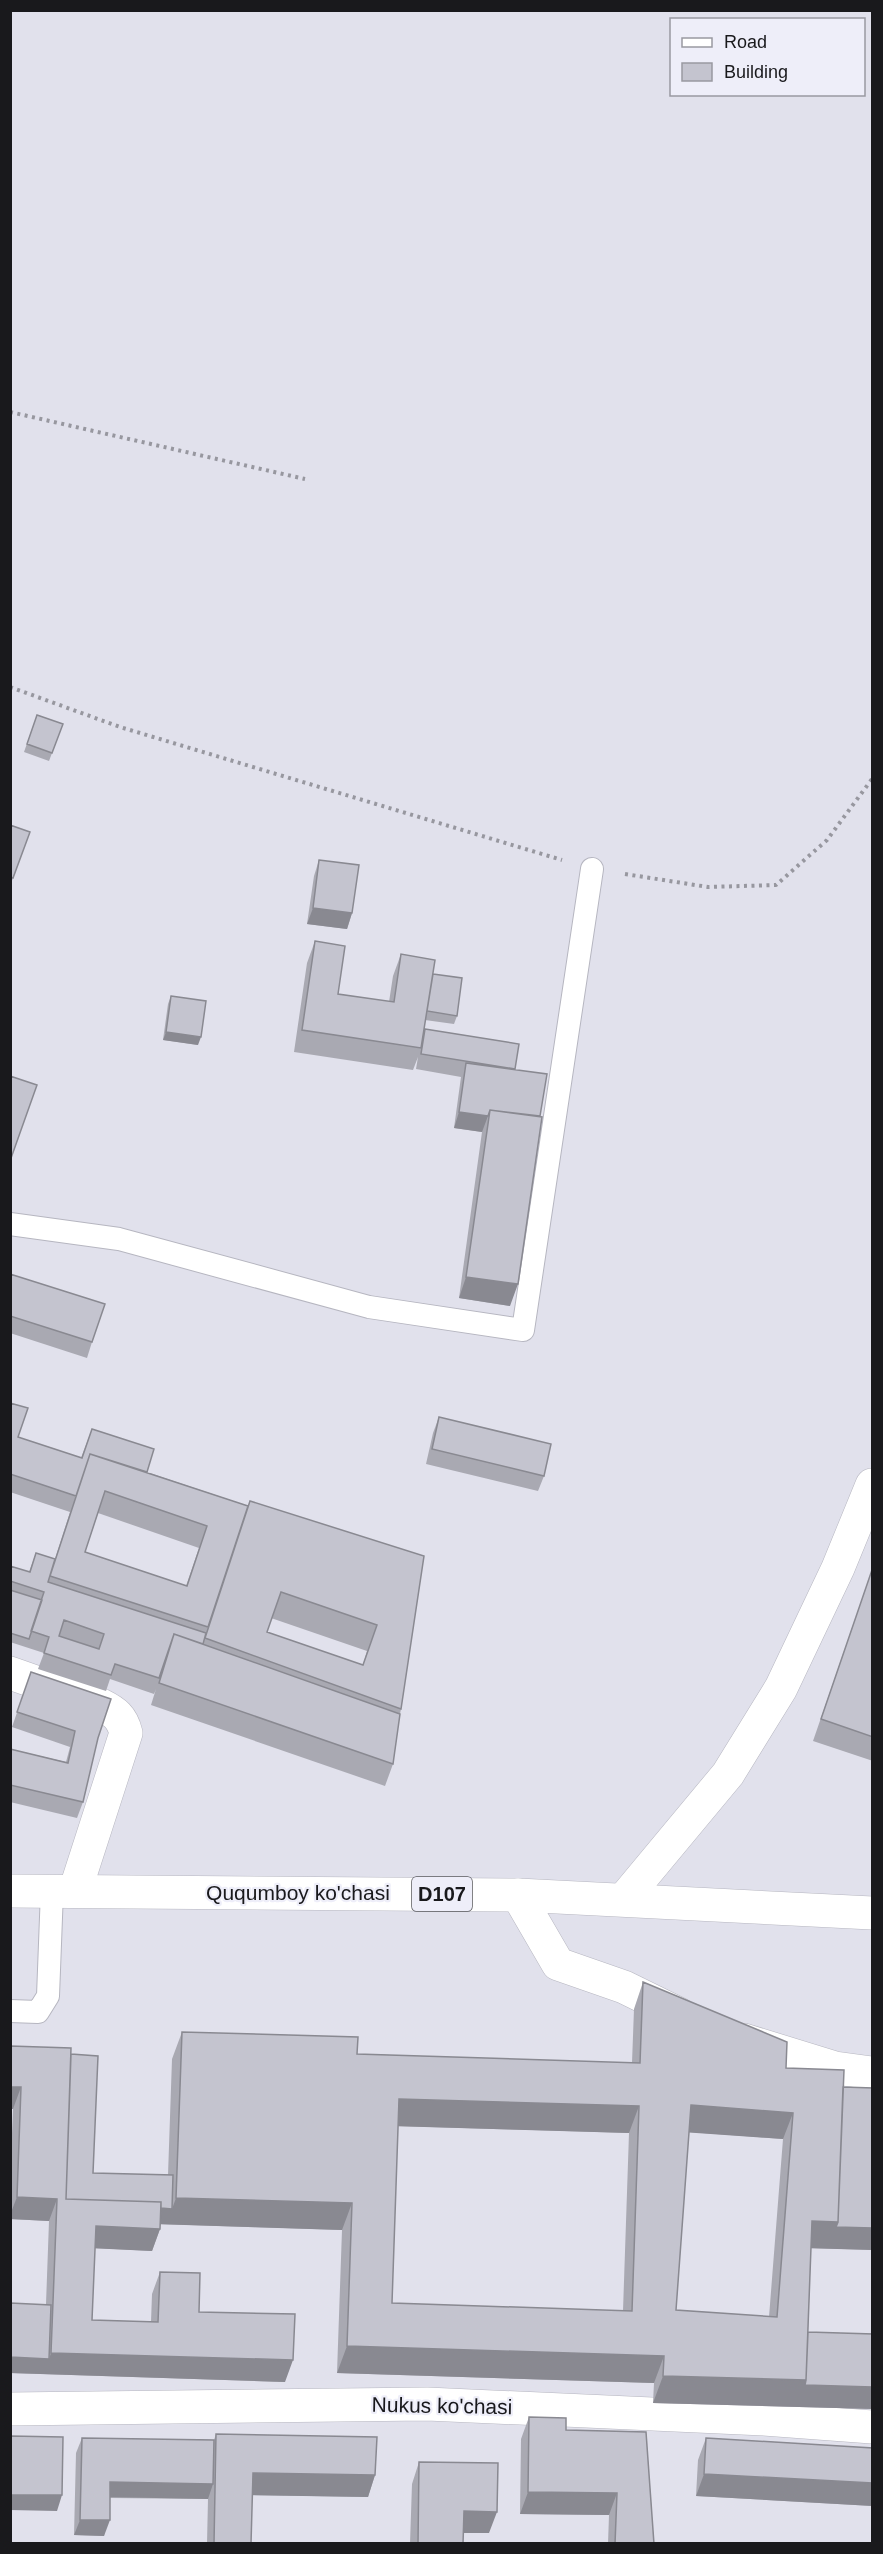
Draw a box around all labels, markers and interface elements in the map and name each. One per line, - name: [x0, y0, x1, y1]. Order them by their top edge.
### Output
- legend: [670, 18, 865, 96]
- text: Road: [724, 32, 767, 52]
- text: Building: [724, 62, 788, 82]
- road number: D107: [412, 1877, 472, 1911]
- street label: Ququmboy ko'chasi: [206, 1881, 390, 1904]
- street label: Nukus ko'chasi: [372, 2393, 512, 2418]

